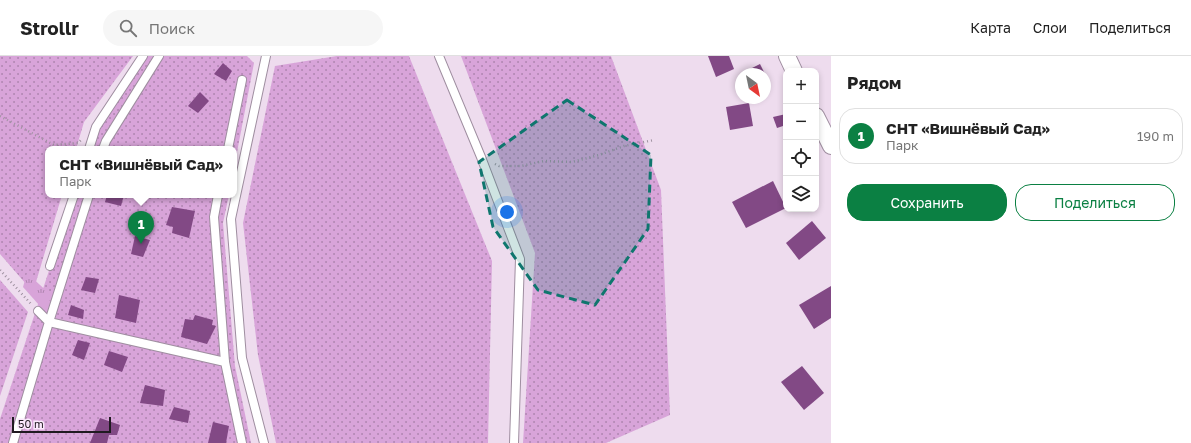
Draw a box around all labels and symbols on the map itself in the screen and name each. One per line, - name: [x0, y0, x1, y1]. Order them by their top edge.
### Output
- north arrow: [735, 68, 771, 104]
- your location: [497, 202, 517, 222]
- pin: 1: [128, 211, 154, 244]
- scale bar: [12, 415, 111, 434]

